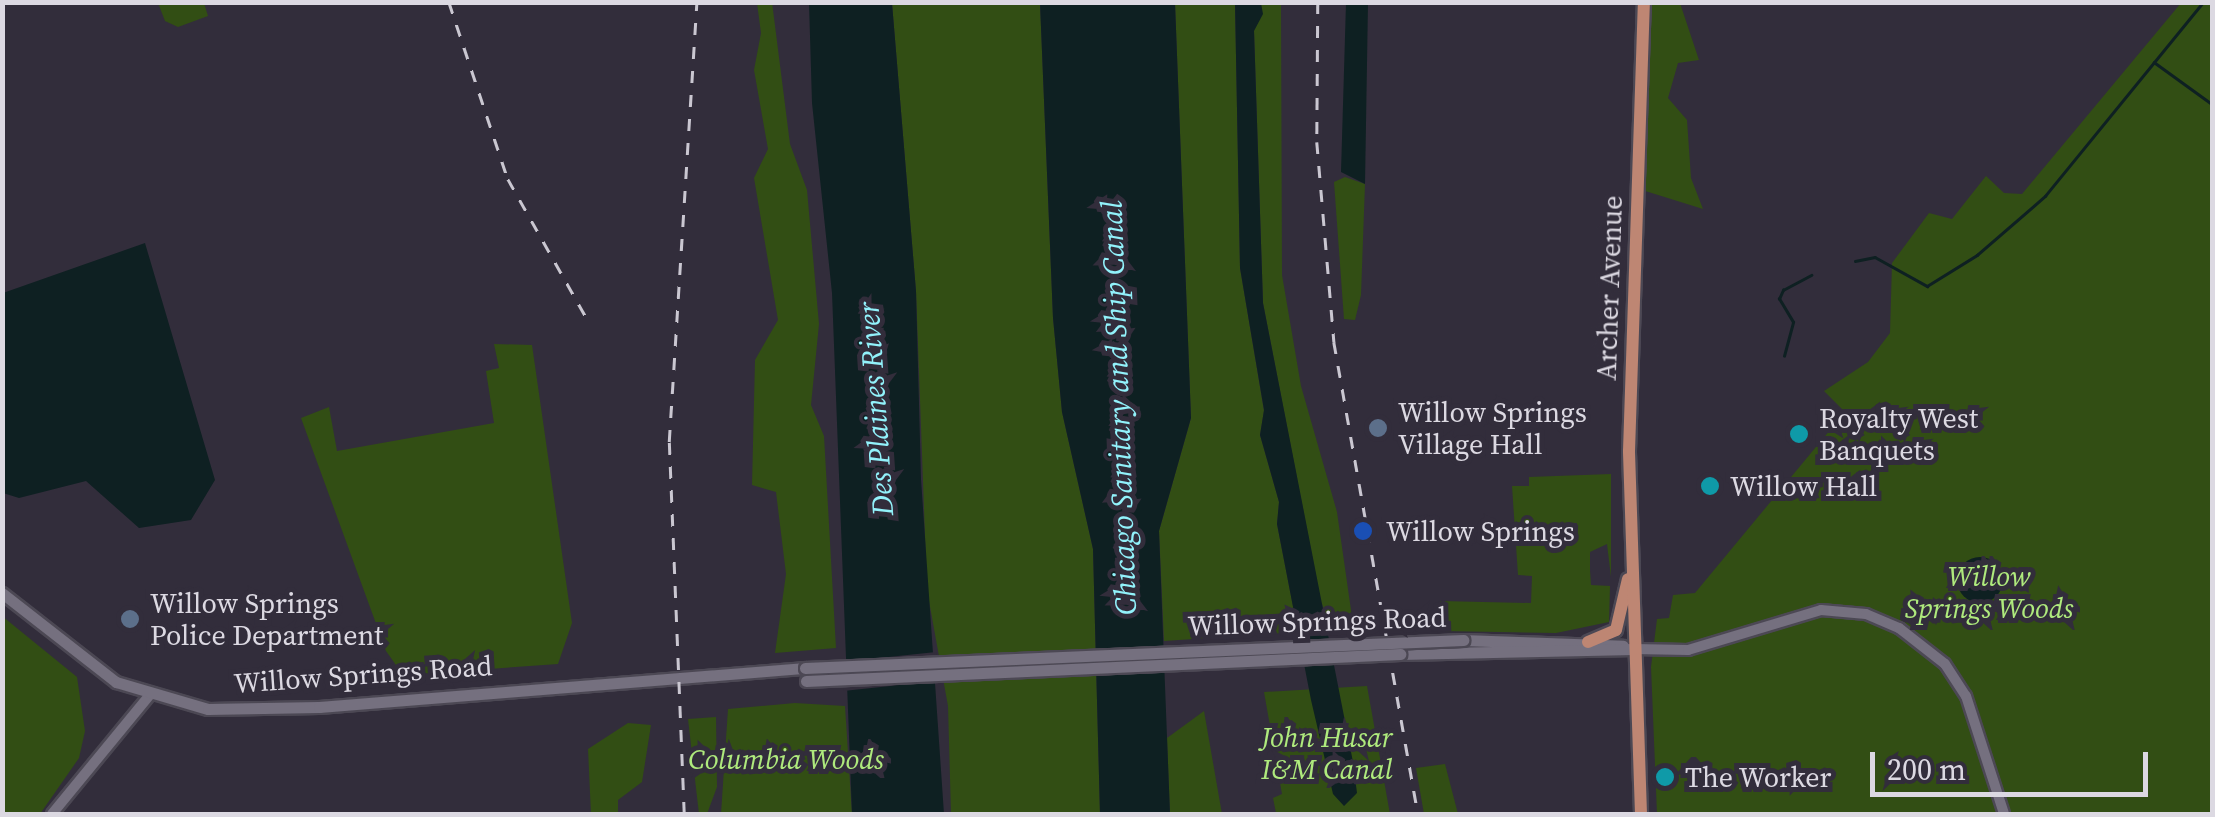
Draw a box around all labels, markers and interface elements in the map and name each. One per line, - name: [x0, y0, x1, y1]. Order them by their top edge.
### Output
- street label: Archer Avenue: [1589, 195, 1629, 381]
- water label: Chicago Sanitary and Ship Canal: [1094, 200, 1144, 616]
- water label: Des Plaines River: [851, 301, 901, 517]
- place label: Willow Springs Village Hall: [1398, 395, 1587, 461]
- place label: Royalty West Banquets: [1819, 401, 1979, 467]
- marker: Willow Springs Village Hall: [1367, 417, 1389, 439]
- marker: Royalty West Banquets: [1788, 423, 1810, 445]
- place label: Willow Hall: [1730, 469, 1877, 503]
- marker: Willow Hall: [1699, 475, 1721, 497]
- place label: Willow Springs: [1386, 514, 1575, 548]
- marker: Willow Springs: [1350, 518, 1376, 544]
- park label: Willow Springs Woods: [1905, 559, 2073, 625]
- place label: Willow Springs Police Department: [150, 586, 383, 652]
- street label: Willow Springs Road: [1187, 600, 1447, 642]
- marker: Willow Springs Police Department: [119, 608, 141, 630]
- street label: Willow Springs Road: [233, 648, 493, 700]
- park label: John Husar I&M Canal: [1261, 720, 1393, 786]
- scale bar: [1875, 732, 2152, 794]
- park label: Columbia Woods: [688, 742, 884, 776]
- text: 200 m: [1887, 749, 1966, 790]
- place label: The Worker: [1685, 760, 1832, 794]
- marker: The Worker: [1654, 766, 1676, 788]

